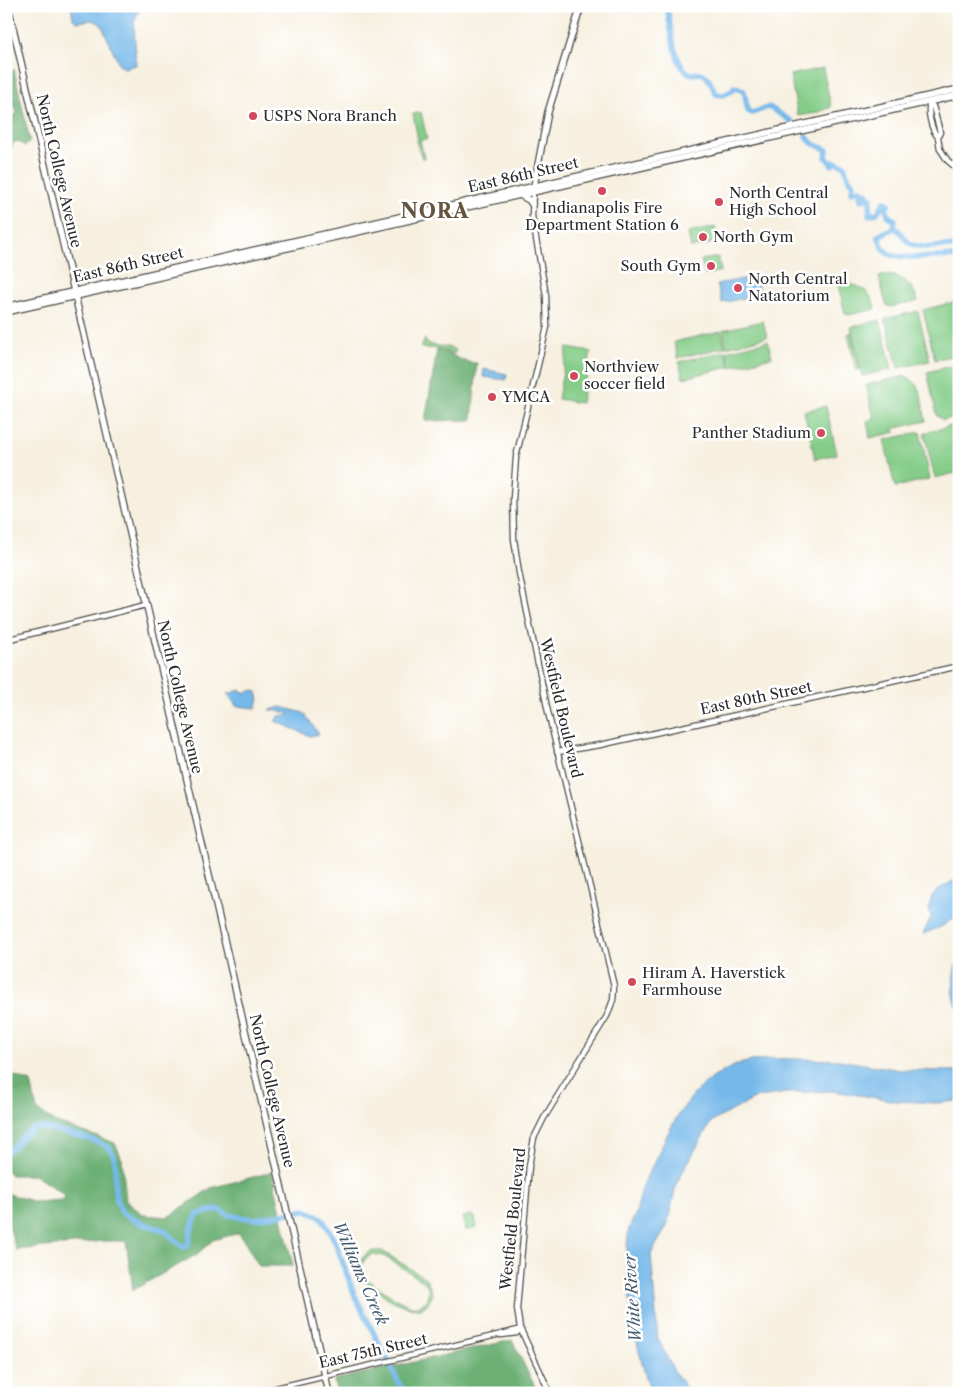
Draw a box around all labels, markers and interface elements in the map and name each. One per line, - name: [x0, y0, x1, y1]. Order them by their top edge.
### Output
- street label: North College Avenue: [33, 92, 86, 250]
- place label: USPS Nora Branch: [263, 106, 397, 125]
- marker: USPS Nora Branch: [247, 110, 259, 122]
- street label: East 86th Street: [466, 152, 581, 196]
- place label: North Central High School: [729, 183, 829, 219]
- marker: Indianapolis Fire Department Station 6: [596, 185, 608, 197]
- marker: North Central High School: [713, 196, 725, 208]
- place label: Indianapolis Fire Department Station 6: [525, 198, 679, 234]
- district label: NORA: [401, 199, 470, 223]
- place label: North Gym: [713, 227, 794, 246]
- marker: North Gym: [697, 231, 709, 243]
- street label: East 86th Street: [71, 242, 186, 286]
- place label: South Gym: [621, 256, 701, 275]
- marker: South Gym: [705, 260, 717, 272]
- place label: North Central Natatorium: [748, 269, 848, 305]
- marker: North Central Natatorium: [732, 282, 744, 294]
- place label: Northview soccer field: [584, 357, 665, 393]
- marker: Northview soccer field: [568, 370, 580, 382]
- place label: YMCA: [501, 387, 551, 406]
- marker: YMCA: [486, 391, 498, 403]
- place label: Panther Stadium: [692, 423, 811, 442]
- marker: Panther Stadium: [815, 427, 827, 439]
- street label: North College Avenue: [154, 618, 207, 776]
- street label: Westfield Boulevard: [536, 635, 587, 780]
- street label: East 80th Street: [698, 676, 814, 719]
- place label: Hiram A. Haverstick Farmhouse: [642, 963, 787, 999]
- marker: Hiram A. Haverstick Farmhouse: [626, 976, 638, 988]
- street label: North College Avenue: [246, 1012, 299, 1170]
- street label: Westfield Boulevard: [495, 1147, 529, 1292]
- water label: Williams Creek: [329, 1218, 393, 1329]
- water label: White River: [619, 1251, 645, 1343]
- street label: East 75th Street: [317, 1329, 430, 1372]

